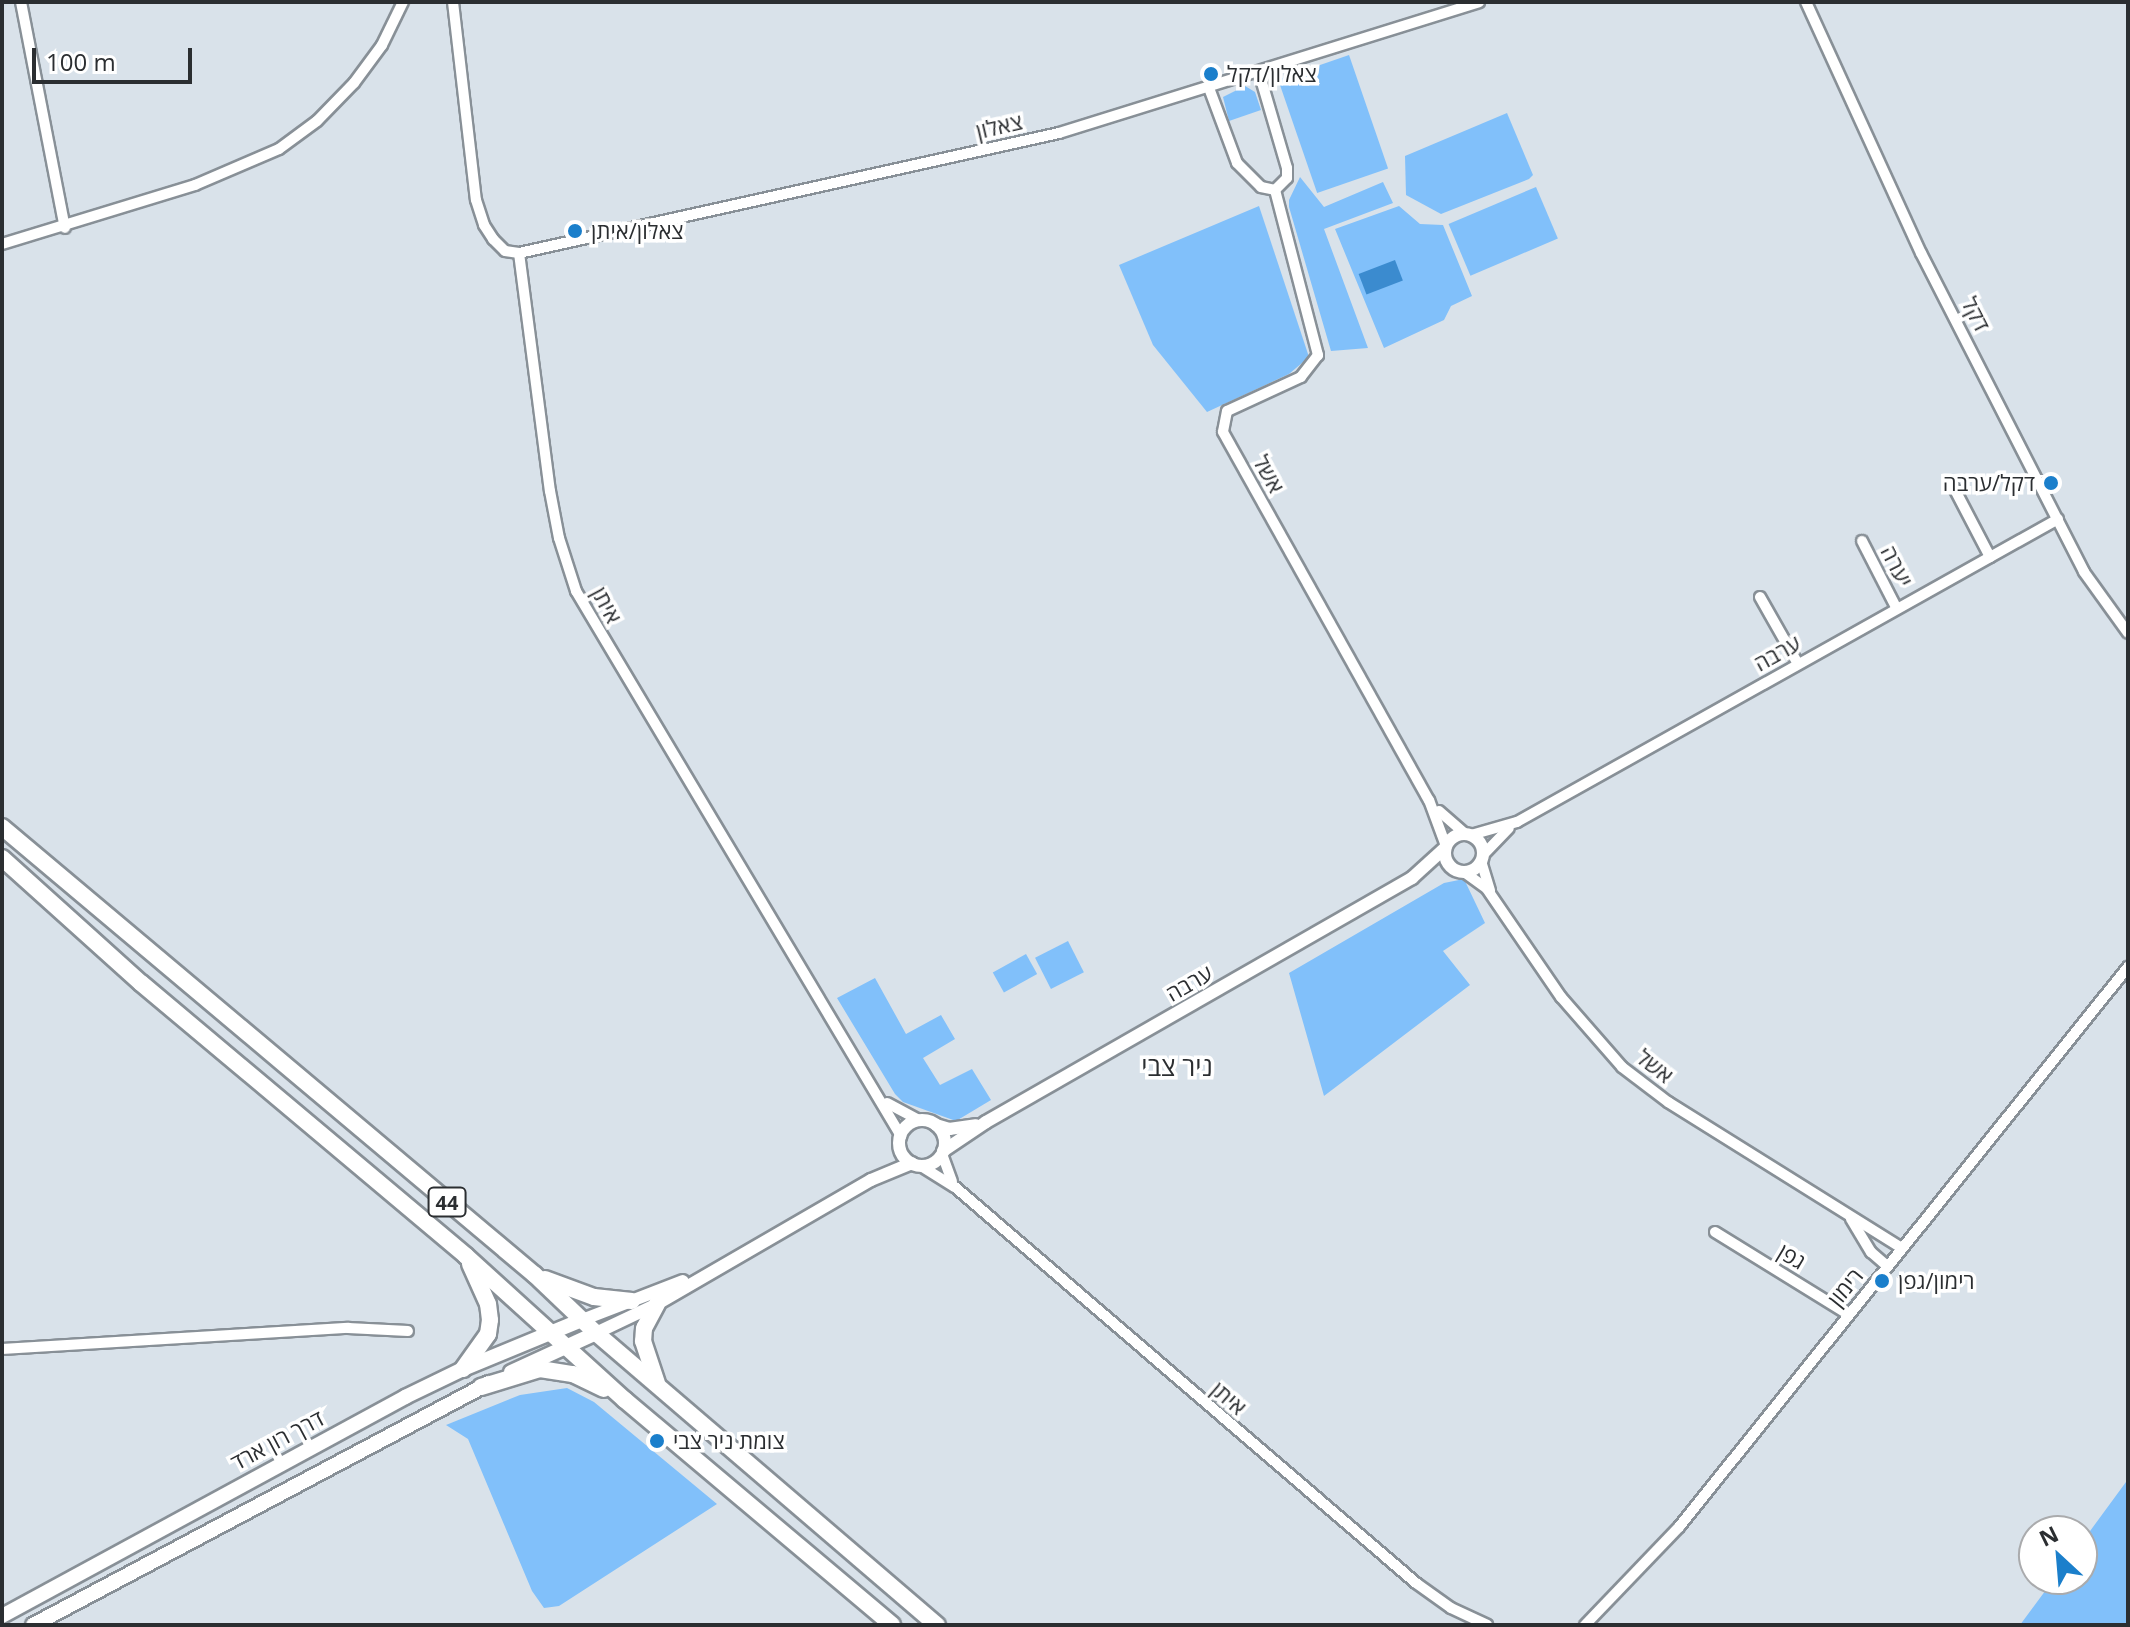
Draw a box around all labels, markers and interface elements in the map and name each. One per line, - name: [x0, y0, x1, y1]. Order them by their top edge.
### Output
- scale bar: [36, 32, 196, 82]
- text: 100 m: [46, 45, 116, 78]
- place label: צאלון/דקל: [1227, 61, 1317, 87]
- marker: צאלון/דקל: [1202, 65, 1220, 83]
- street label: צאלון: [973, 108, 1025, 144]
- place label: צאלון/איתן: [591, 218, 684, 244]
- marker: צאלון/איתן: [566, 222, 584, 240]
- street label: דקל: [1956, 292, 1996, 336]
- street label: אשל: [1248, 450, 1290, 498]
- place label: דקל/ערבה: [1943, 470, 2035, 496]
- marker: דקל/ערבה: [2042, 474, 2060, 492]
- street label: יערה: [1875, 541, 1919, 591]
- street label: איתן: [587, 582, 627, 628]
- street label: ערבה: [1749, 630, 1805, 676]
- street label: ערבה: [1161, 959, 1217, 1007]
- street label: אשל: [1631, 1044, 1679, 1088]
- district label: ניר צבי: [1141, 1051, 1213, 1083]
- road number: 44: [427, 1186, 467, 1218]
- street label: גפן: [1773, 1238, 1811, 1274]
- street label: רימון: [1822, 1263, 1868, 1311]
- place label: רימון/גפן: [1898, 1268, 1974, 1294]
- marker: רימון/גפן: [1873, 1272, 1891, 1290]
- street label: איתן: [1206, 1376, 1252, 1420]
- street label: דרך רון ארד: [226, 1405, 328, 1475]
- place label: צומת ניר צבי: [673, 1428, 785, 1454]
- marker: צומת ניר צבי: [648, 1432, 666, 1450]
- north arrow: [2018, 1515, 2098, 1595]
- text: N: [2034, 1518, 2063, 1553]

